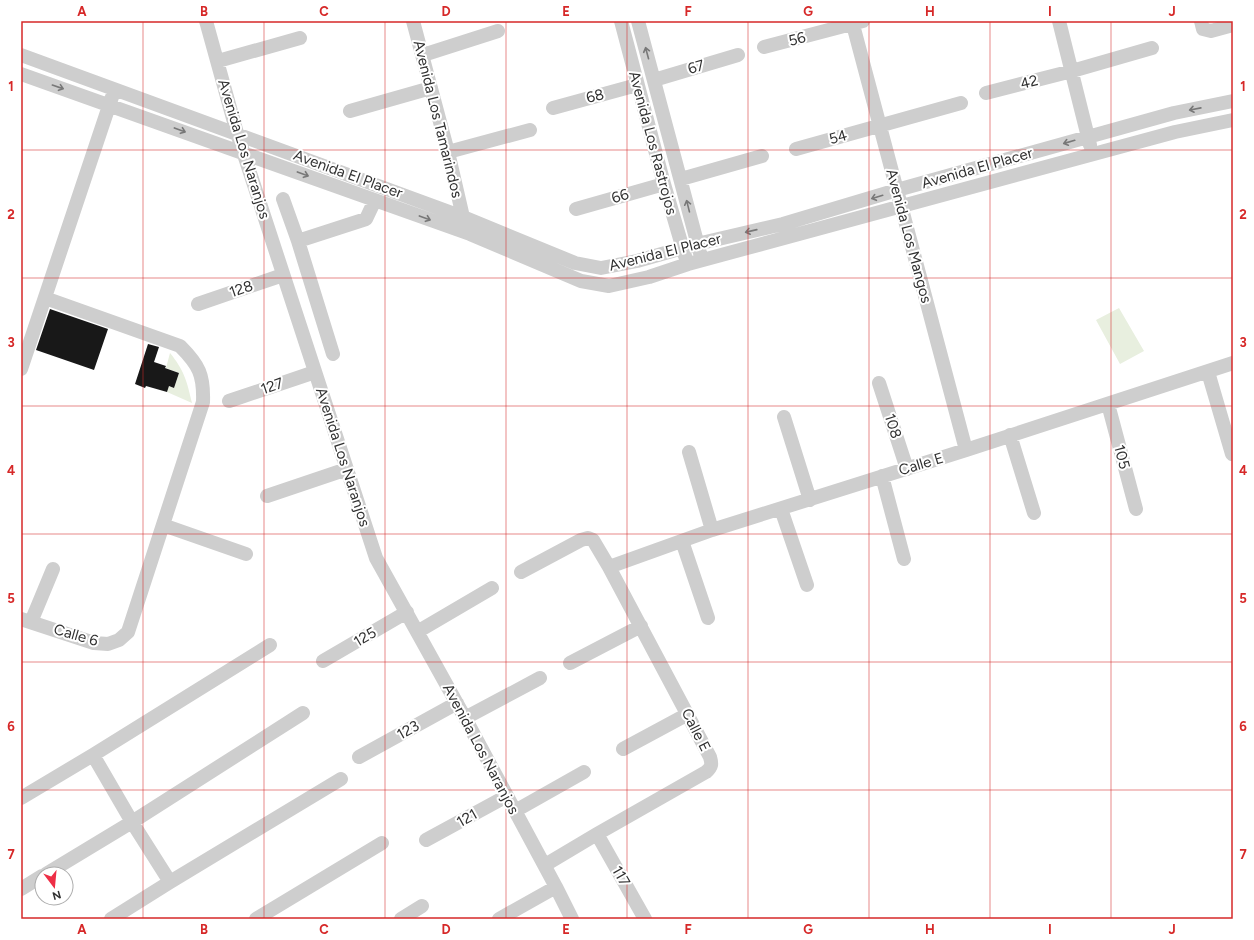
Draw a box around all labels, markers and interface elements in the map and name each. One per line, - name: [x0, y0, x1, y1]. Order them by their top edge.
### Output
- text: A: [77, 4, 87, 19]
- text: B: [200, 4, 208, 19]
- text: C: [319, 4, 329, 19]
- text: D: [441, 4, 451, 19]
- text: E: [562, 4, 570, 19]
- text: F: [684, 4, 692, 19]
- text: G: [803, 4, 813, 19]
- text: H: [925, 4, 935, 19]
- text: I: [1048, 4, 1052, 19]
- text: J: [1168, 4, 1176, 19]
- street label: 56: [787, 28, 808, 50]
- street label: Avenida Los Tamarindos: [410, 38, 466, 200]
- one-way arrow: [643, 47, 650, 60]
- street label: 67: [686, 56, 706, 78]
- street label: Avenida Los Rastrojos: [625, 69, 681, 217]
- street label: 42: [1018, 71, 1040, 93]
- street label: Avenida Los Naranjos: [214, 77, 274, 221]
- text: 1: [8, 79, 14, 94]
- text: 1: [1240, 79, 1246, 94]
- one-way arrow: [51, 84, 64, 91]
- street label: 68: [584, 85, 606, 107]
- one-way arrow: [1189, 105, 1202, 113]
- street label: 54: [827, 126, 849, 148]
- one-way arrow: [174, 127, 186, 135]
- one-way arrow: [1063, 139, 1076, 146]
- street label: Avenida El Placer: [919, 144, 1035, 192]
- street label: Avenida El Placer: [291, 146, 405, 202]
- street label: Avenida Los Mangos: [882, 167, 936, 305]
- one-way arrow: [296, 171, 309, 178]
- street label: 66: [609, 185, 631, 207]
- one-way arrow: [870, 194, 883, 201]
- one-way arrow: [683, 200, 691, 213]
- text: 2: [7, 207, 15, 222]
- text: 2: [1239, 207, 1247, 222]
- one-way arrow: [419, 215, 431, 223]
- one-way arrow: [745, 228, 758, 236]
- street label: Avenida El Placer: [607, 229, 723, 275]
- street label: 128: [227, 277, 255, 301]
- text: 3: [7, 335, 15, 350]
- text: 3: [1239, 335, 1247, 350]
- street label: 127: [258, 374, 286, 398]
- street label: Avenida Los Naranjos: [312, 385, 374, 529]
- street label: 108: [881, 411, 905, 441]
- street label: 105: [1110, 443, 1134, 471]
- street label: Calle E: [896, 449, 946, 479]
- text: 4: [7, 463, 15, 478]
- text: 4: [1239, 463, 1247, 478]
- text: 5: [7, 591, 15, 606]
- text: 5: [1239, 591, 1247, 606]
- street label: Calle 6: [52, 620, 101, 650]
- street label: 125: [350, 623, 380, 651]
- street label: Avenida Los Naranjos: [439, 681, 523, 817]
- street label: Calle E: [678, 705, 714, 755]
- street label: 123: [394, 717, 422, 743]
- text: 6: [7, 719, 15, 734]
- text: 6: [1239, 719, 1247, 734]
- street label: 121: [454, 805, 480, 831]
- text: 7: [7, 847, 15, 862]
- text: 7: [1239, 847, 1247, 862]
- street label: 117: [608, 863, 634, 889]
- north arrow: [34, 866, 74, 906]
- text: N: [51, 888, 63, 903]
- text: A: [77, 922, 87, 937]
- text: B: [200, 922, 208, 937]
- text: C: [319, 922, 329, 937]
- text: D: [441, 922, 451, 937]
- text: E: [562, 922, 570, 937]
- text: F: [684, 922, 692, 937]
- text: G: [803, 922, 813, 937]
- text: H: [925, 922, 935, 937]
- text: I: [1048, 922, 1052, 937]
- text: J: [1168, 922, 1176, 937]

